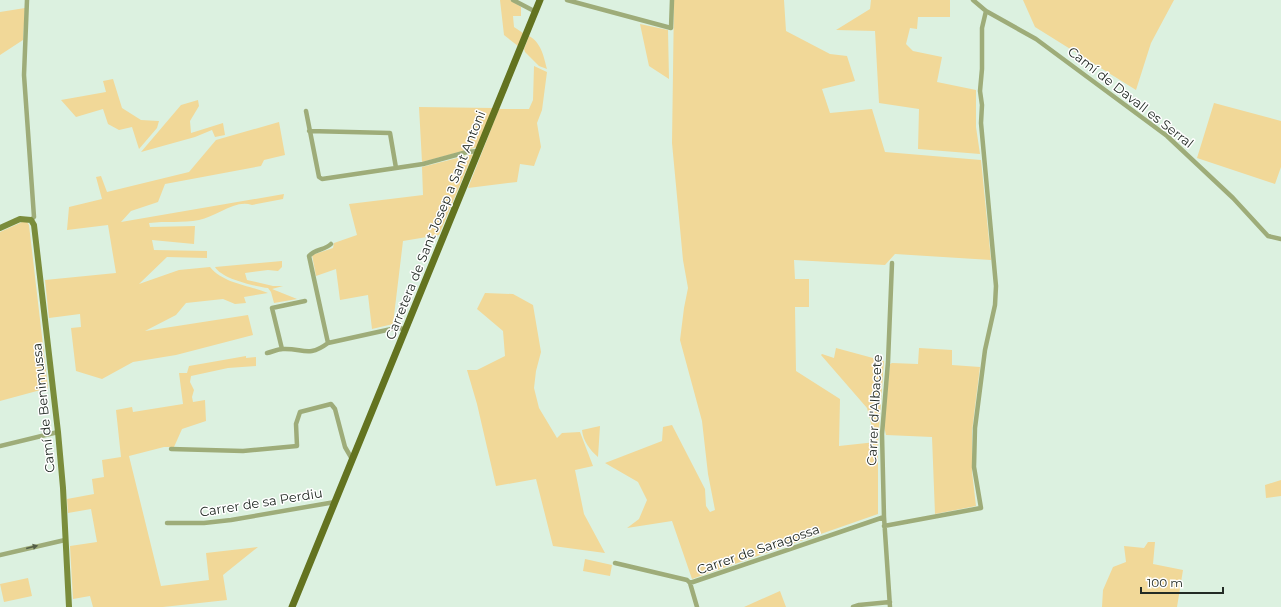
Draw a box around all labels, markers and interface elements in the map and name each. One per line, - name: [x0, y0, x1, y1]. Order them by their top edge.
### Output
- street label: Camí de Davall es Serral: [1065, 43, 1197, 151]
- street label: Carretera de Sant Josep a Sant Antoni: [382, 108, 488, 342]
- street label: Camí de Benimussa: [28, 342, 58, 474]
- street label: Carrer d'Albacete: [863, 354, 885, 466]
- street label: Carrer de sa Perdiu: [198, 484, 324, 520]
- street label: Carrer de Saragossa: [694, 520, 822, 578]
- one-way arrow: [27, 544, 39, 550]
- scale bar: [1141, 569, 1223, 595]
- text: 100 m: [1147, 575, 1183, 590]

